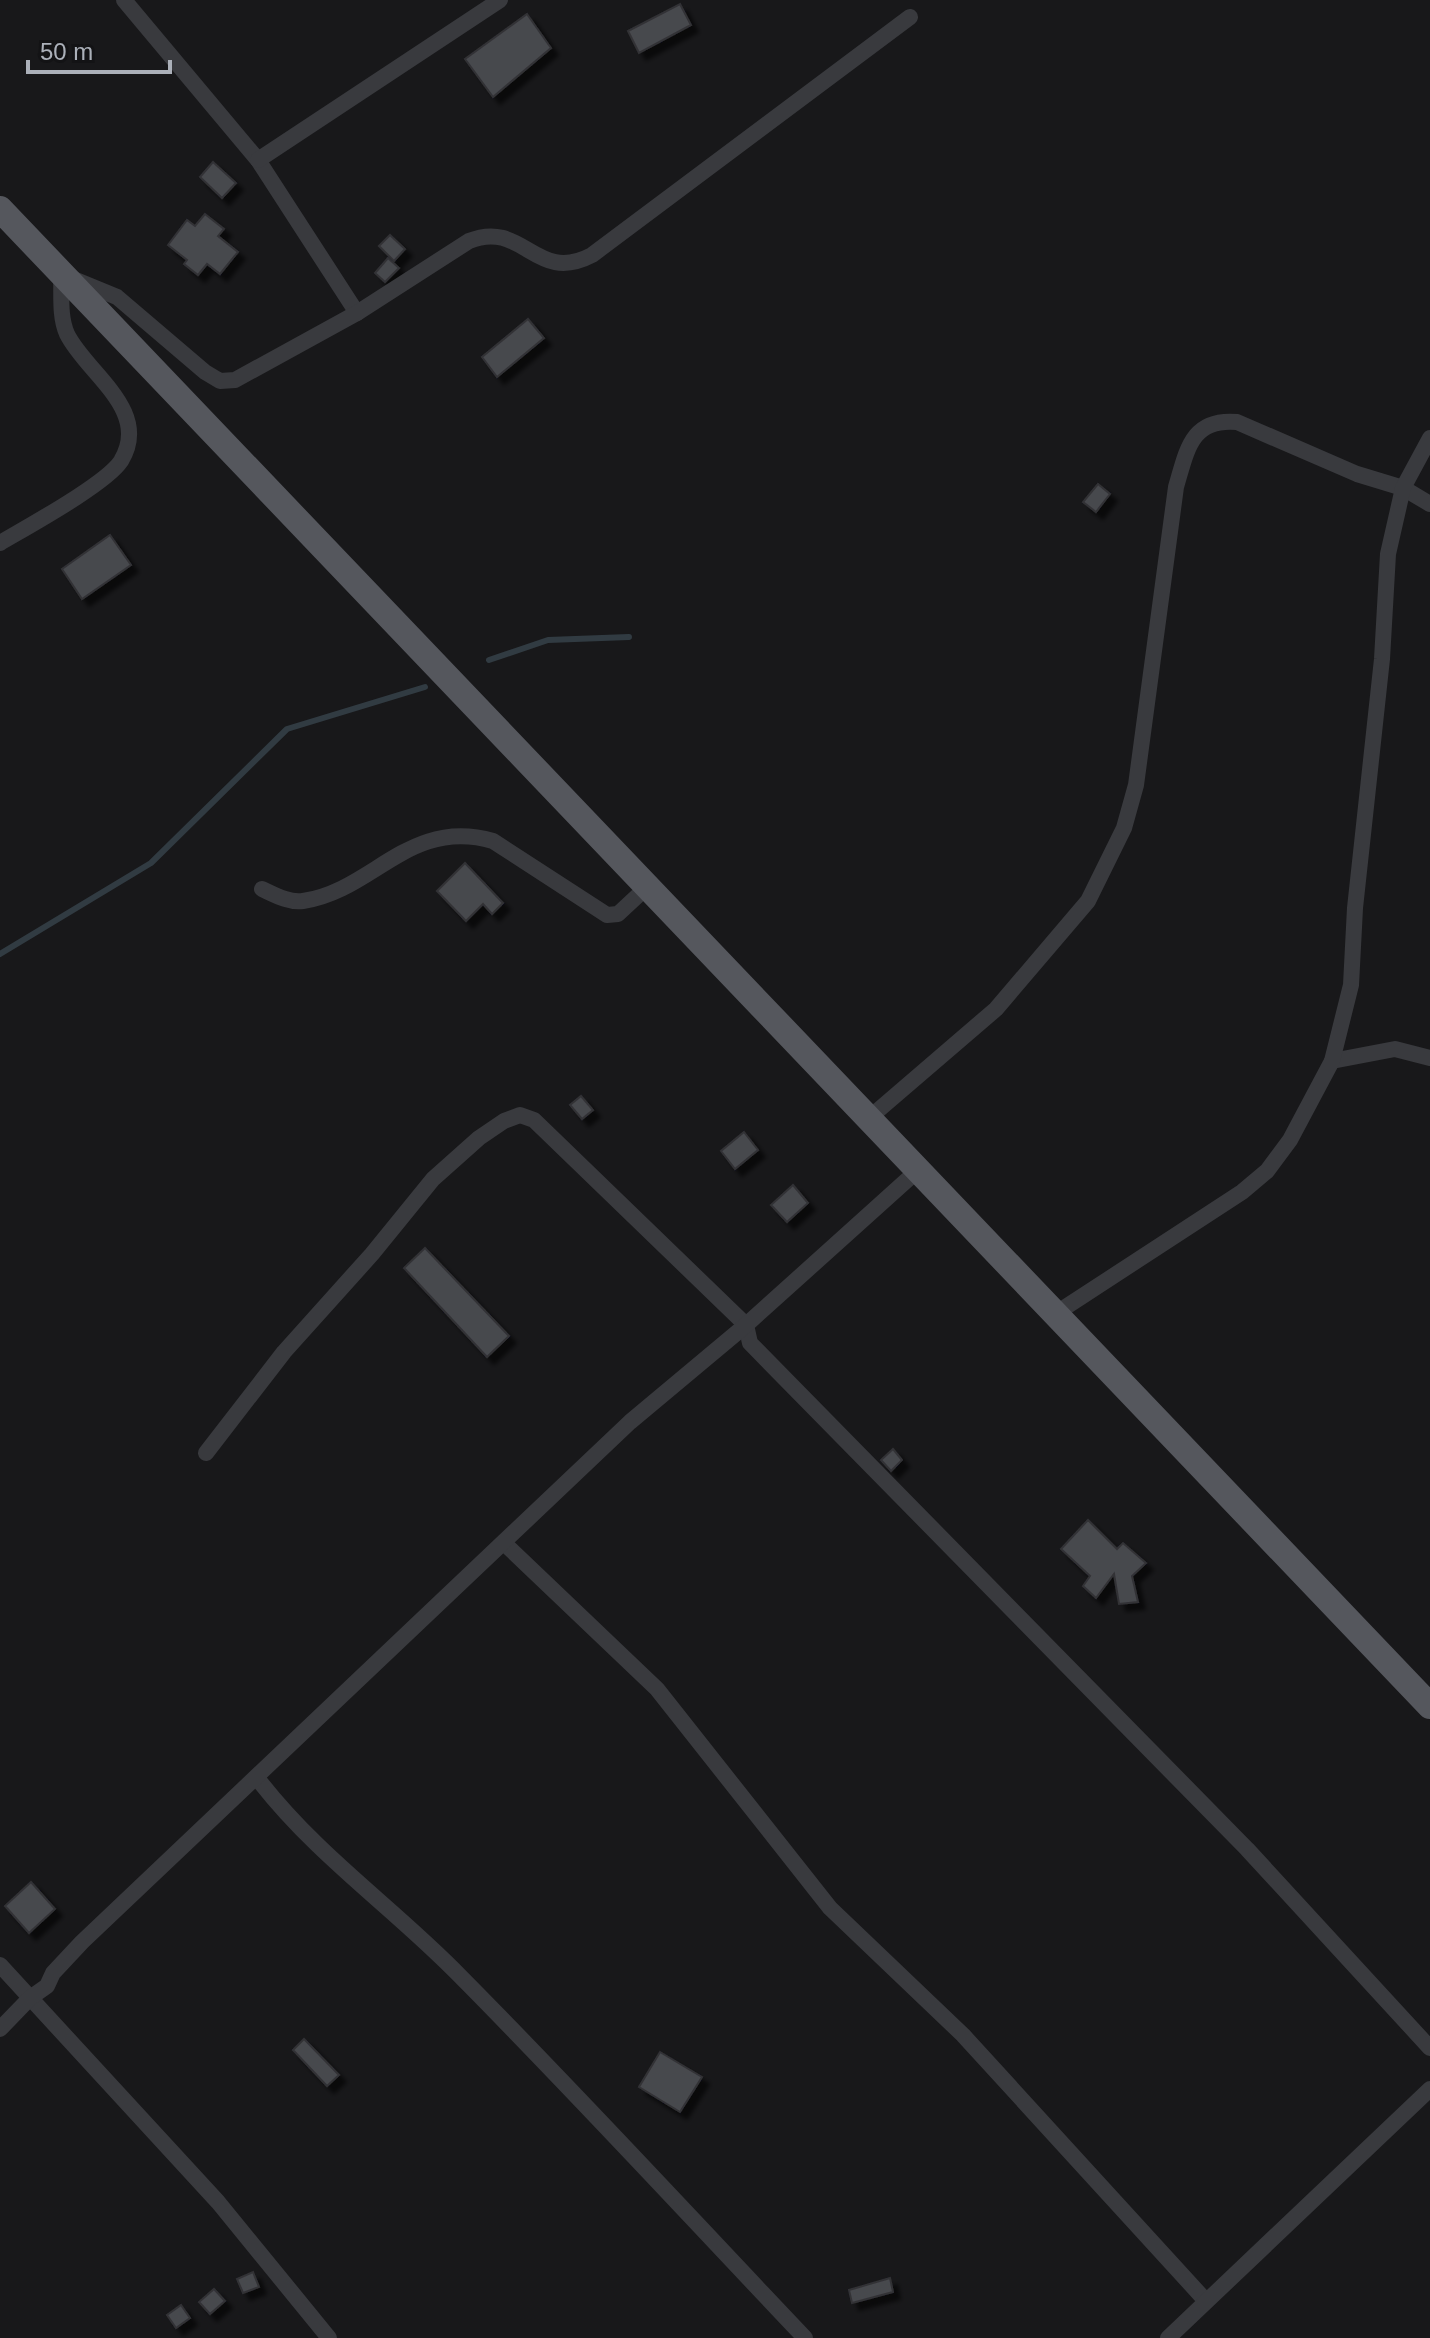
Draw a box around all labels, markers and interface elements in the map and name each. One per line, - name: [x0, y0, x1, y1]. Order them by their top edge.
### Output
- scale bar: [28, 24, 170, 74]
- text: 50 m: [40, 38, 93, 65]

